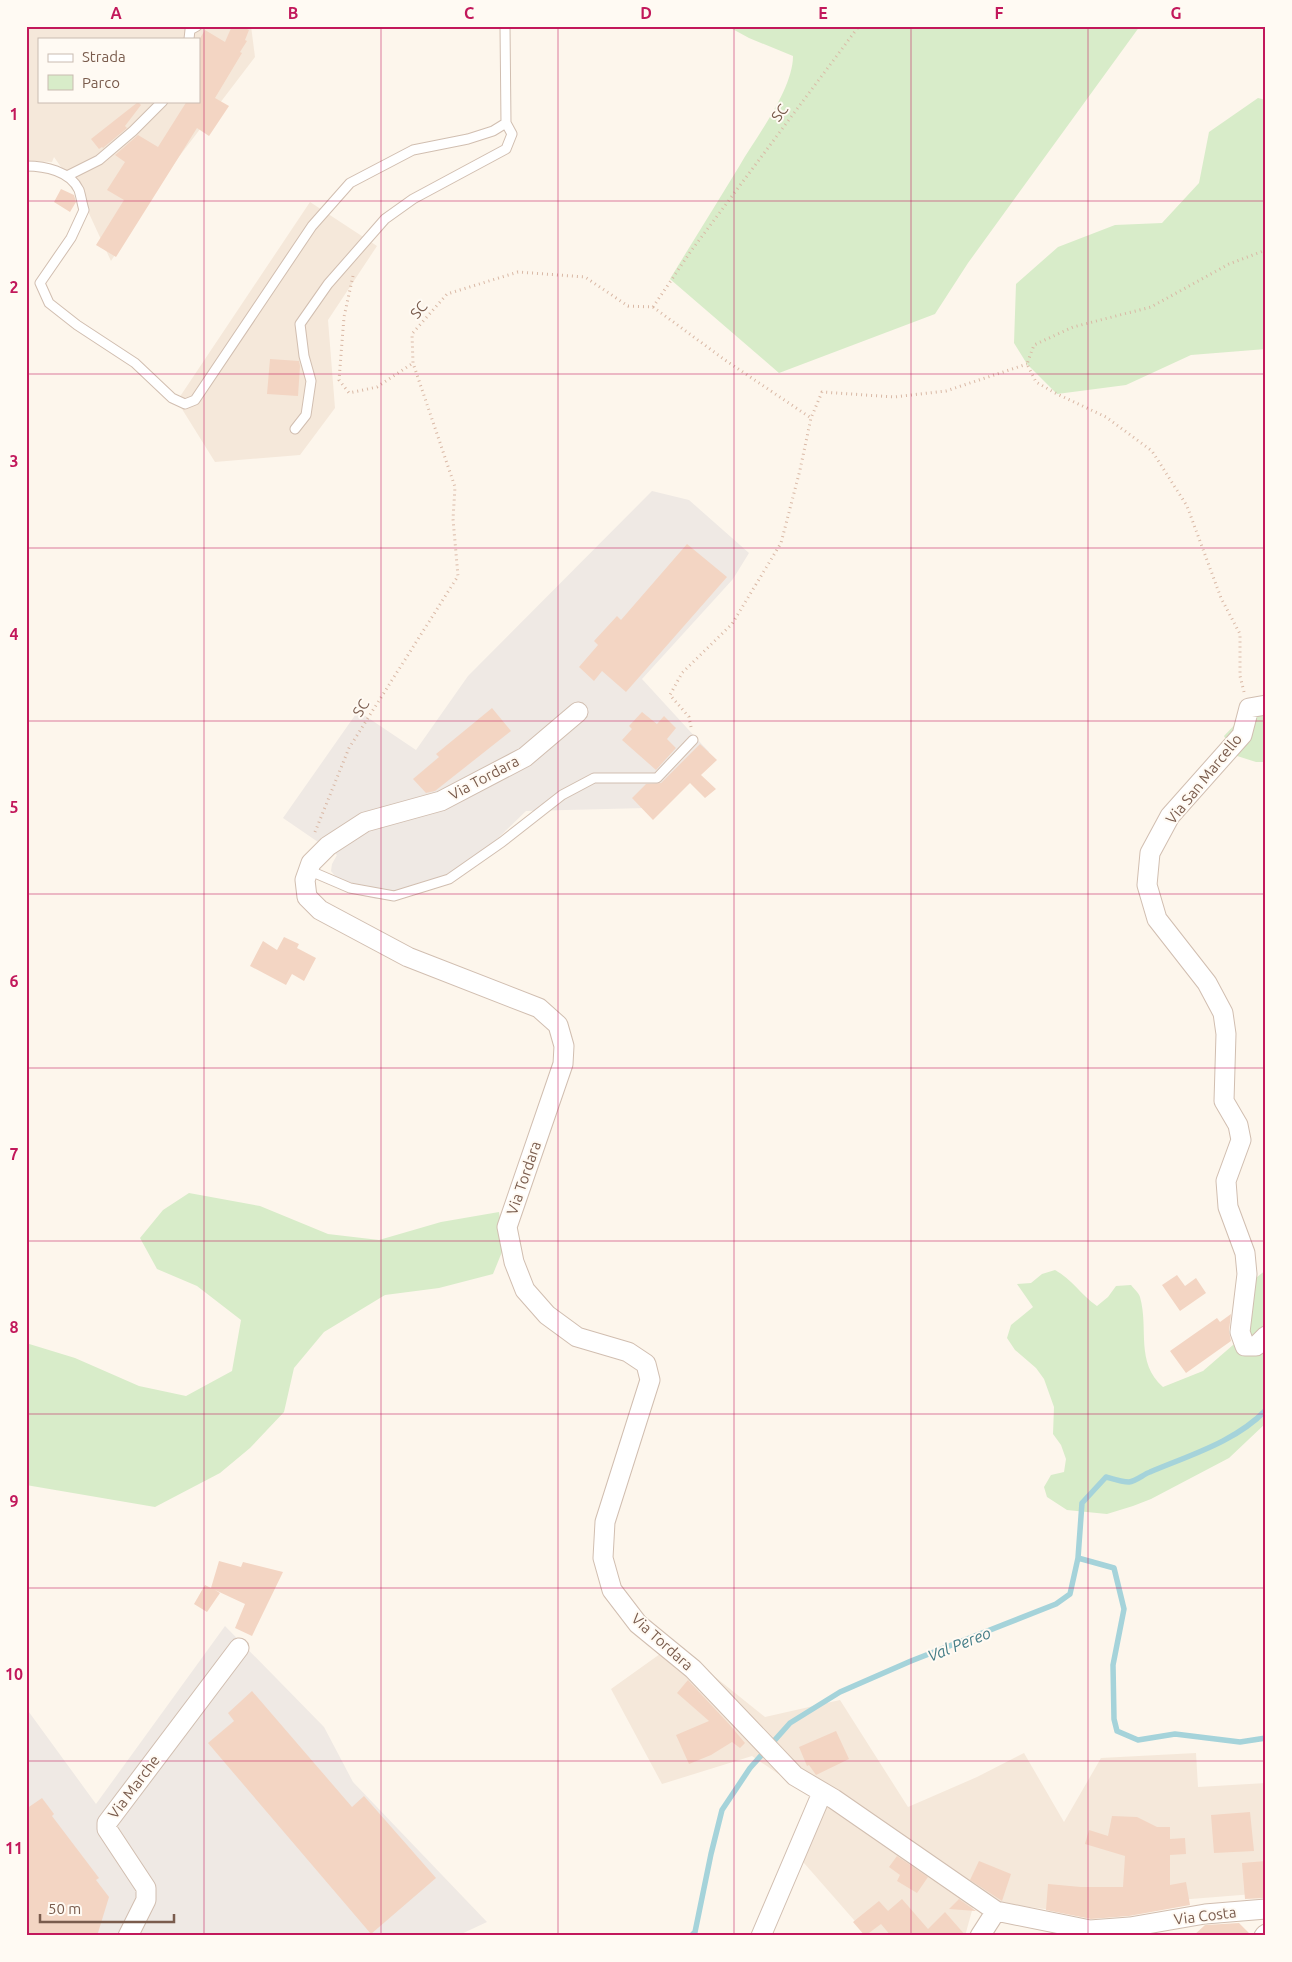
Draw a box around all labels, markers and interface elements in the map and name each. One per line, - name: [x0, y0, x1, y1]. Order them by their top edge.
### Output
- text: A: [110, 4, 122, 22]
- text: B: [288, 4, 298, 22]
- text: C: [464, 4, 474, 22]
- text: D: [640, 4, 652, 22]
- text: E: [818, 4, 828, 22]
- text: F: [995, 4, 1004, 22]
- text: G: [1170, 4, 1182, 22]
- legend: [38, 38, 200, 102]
- text: Strada: [82, 48, 126, 65]
- text: Parco: [82, 74, 120, 91]
- street label: SC: [768, 101, 792, 125]
- text: 1: [9, 105, 19, 123]
- text: 2: [9, 278, 19, 296]
- street label: SC: [407, 298, 431, 322]
- text: 3: [9, 452, 19, 470]
- text: 4: [9, 625, 19, 643]
- street label: SC: [349, 696, 372, 719]
- street label: Via San Marcello: [1162, 730, 1245, 827]
- street label: Via Tordara: [446, 752, 522, 803]
- text: 5: [9, 798, 19, 816]
- text: 6: [9, 972, 19, 990]
- street label: Via Tordara: [503, 1139, 544, 1217]
- text: 7: [9, 1145, 19, 1163]
- text: 8: [9, 1318, 19, 1336]
- text: 9: [9, 1492, 19, 1510]
- street label: Via Tordara: [628, 1610, 697, 1674]
- water label: Val Pereo: [925, 1623, 993, 1665]
- text: 10: [5, 1665, 23, 1683]
- street label: Via Marche: [104, 1752, 163, 1822]
- text: 11: [5, 1839, 23, 1857]
- scale bar: [40, 1892, 174, 1924]
- text: 50 m: [48, 1900, 81, 1917]
- street label: Via Costa: [1173, 1903, 1237, 1928]

